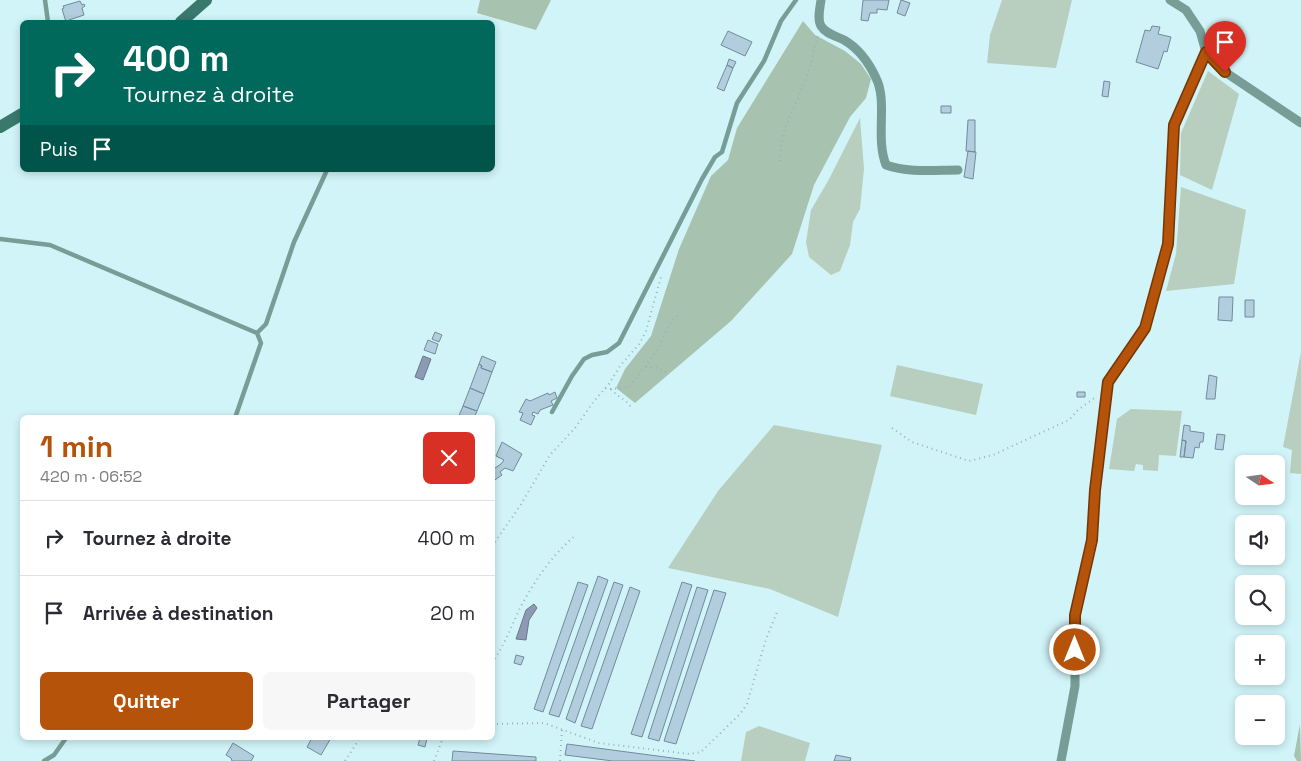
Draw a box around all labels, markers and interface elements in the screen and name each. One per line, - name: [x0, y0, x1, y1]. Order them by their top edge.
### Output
- pin: [1204, 21, 1246, 72]
- icon: arrive: [1211, 28, 1239, 56]
- text: 400 m: [123, 37, 229, 81]
- icon: right: [40, 40, 105, 105]
- text: Tournez à droite: [123, 80, 294, 108]
- icon: arrive: [88, 135, 116, 163]
- text: Puis: [40, 137, 78, 162]
- text: 1 min: [40, 427, 113, 466]
- button: close: [423, 432, 475, 484]
- north arrow: [1235, 455, 1285, 505]
- map controls: [1235, 455, 1285, 745]
- text: 420 m · 06:52: [40, 466, 142, 487]
- button: sound: [1235, 515, 1285, 565]
- icon: right: [40, 524, 68, 552]
- text: Tournez à droite: [83, 526, 232, 551]
- text: 400 m: [418, 526, 475, 551]
- button: search: [1235, 575, 1285, 625]
- icon: arrive: [40, 599, 68, 627]
- text: Arrivée à destination: [83, 601, 273, 626]
- text: 20 m: [430, 601, 475, 626]
- position arrow: [1048, 623, 1100, 675]
- button: +: [1235, 635, 1285, 685]
- button: Quitter: [40, 672, 253, 730]
- button: Partager: [263, 672, 475, 730]
- button: −: [1235, 695, 1285, 745]

